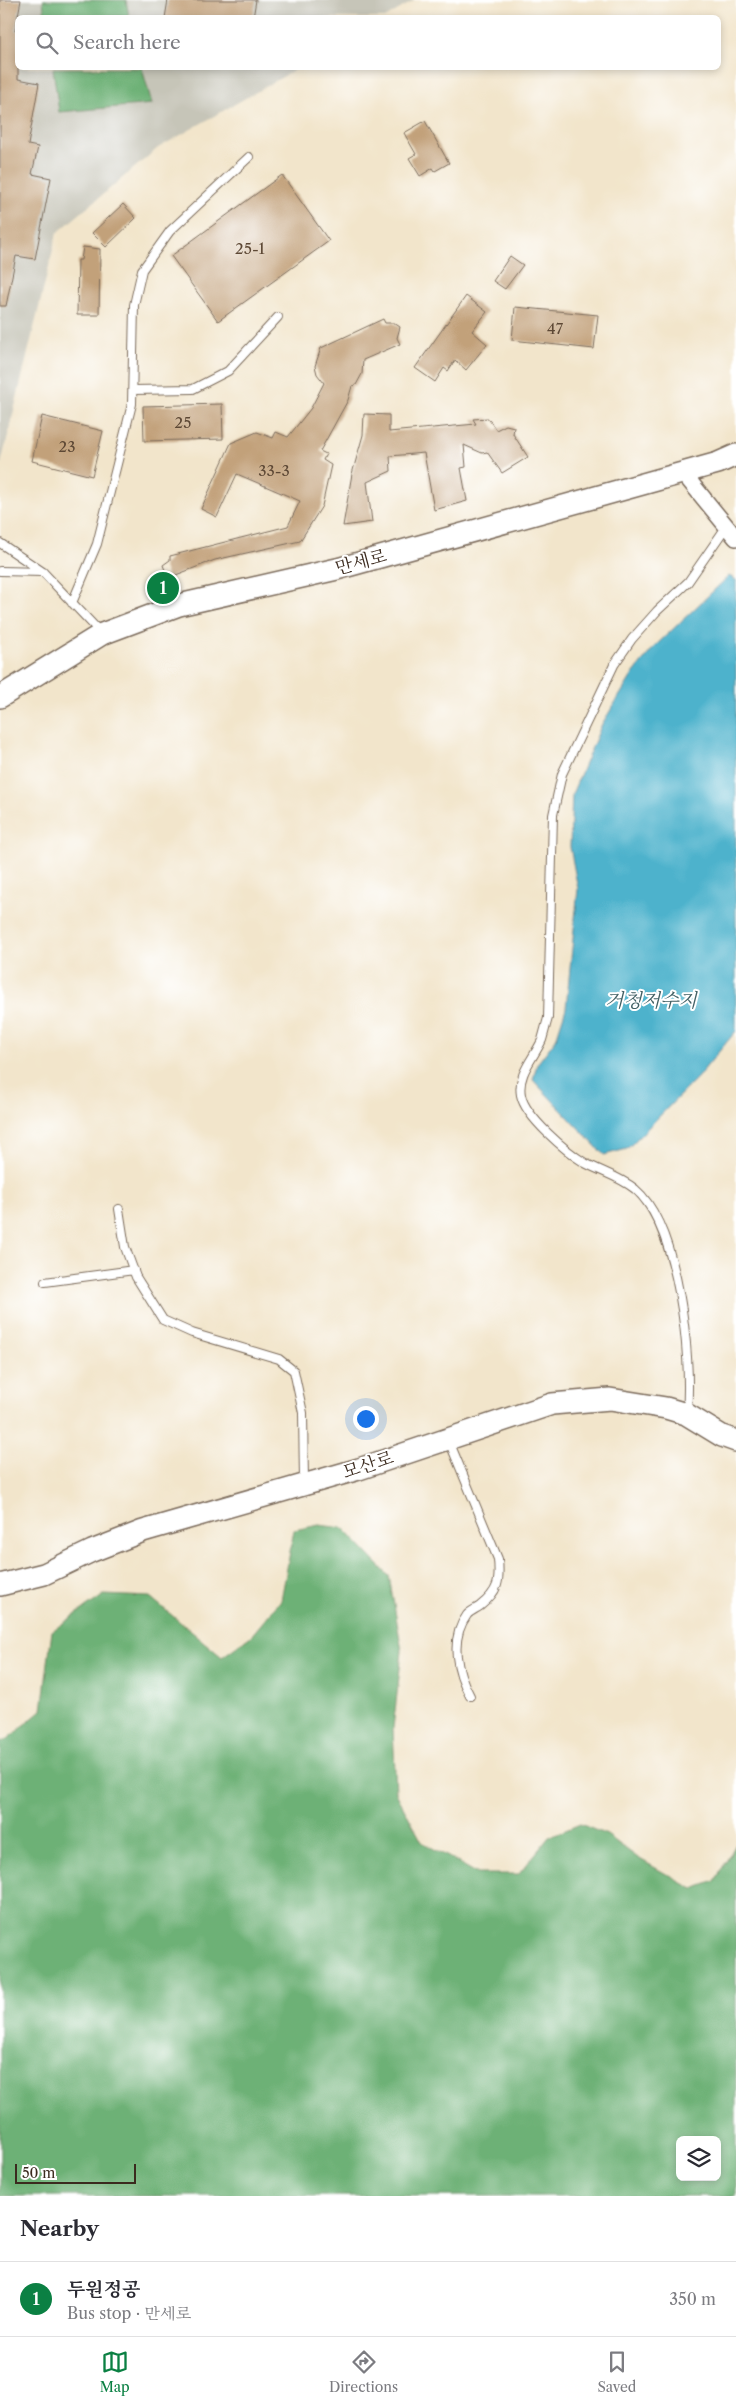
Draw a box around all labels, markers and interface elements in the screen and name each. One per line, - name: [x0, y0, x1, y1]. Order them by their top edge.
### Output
- search box: [15, 15, 721, 70]
- icon: search: [33, 29, 61, 57]
- text: Search here: [73, 31, 181, 54]
- house number: 25-1: [235, 239, 266, 258]
- house number: 47: [547, 319, 564, 338]
- house number: 25: [175, 413, 191, 432]
- house number: 23: [59, 437, 75, 456]
- house number: 33-3: [258, 461, 290, 480]
- street label: 만세로: [333, 545, 389, 579]
- pin: 1: [147, 569, 179, 607]
- water label: 거청저수지: [605, 989, 699, 1012]
- your location: [353, 1406, 379, 1432]
- street label: 모산로: [340, 1446, 396, 1484]
- map controls: [676, 2136, 721, 2181]
- button: layers: [676, 2136, 721, 2181]
- scale bar: [15, 2161, 136, 2184]
- text: 50 m: [22, 2164, 55, 2182]
- text: Nearby: [20, 2216, 99, 2241]
- text: 두원정공: [67, 2278, 140, 2301]
- text: 1: [32, 2289, 40, 2309]
- text: 350 m: [669, 2289, 716, 2309]
- text: Bus stop · 만세로: [67, 2303, 191, 2323]
- tab: Map: [100, 2348, 130, 2396]
- tab: Directions: [329, 2348, 398, 2396]
- tab: Saved: [597, 2348, 636, 2396]

